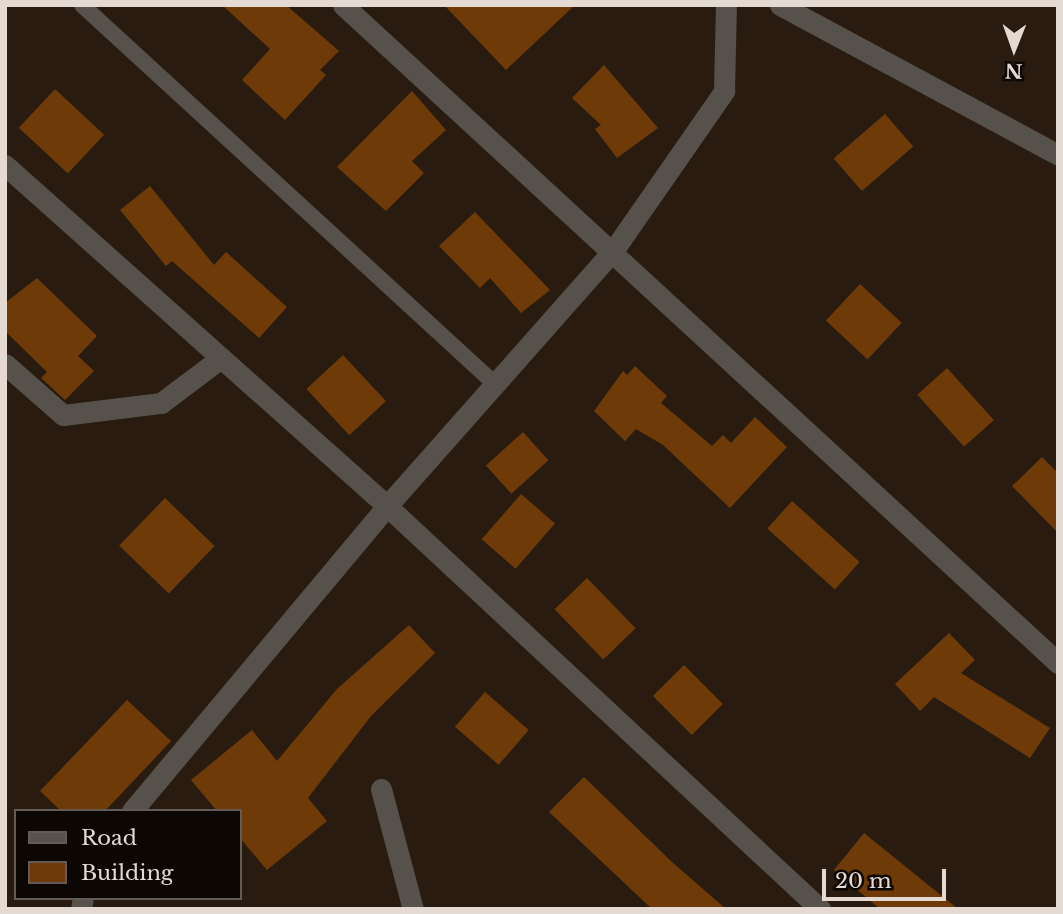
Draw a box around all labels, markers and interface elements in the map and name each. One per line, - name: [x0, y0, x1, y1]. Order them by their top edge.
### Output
- north arrow: [979, 14, 1049, 84]
- text: N: [1004, 59, 1023, 82]
- legend: [14, 809, 242, 900]
- text: Road: [81, 825, 137, 851]
- scale bar: [825, 855, 949, 899]
- text: Building: [81, 860, 173, 886]
- text: 20 m: [835, 868, 892, 894]

